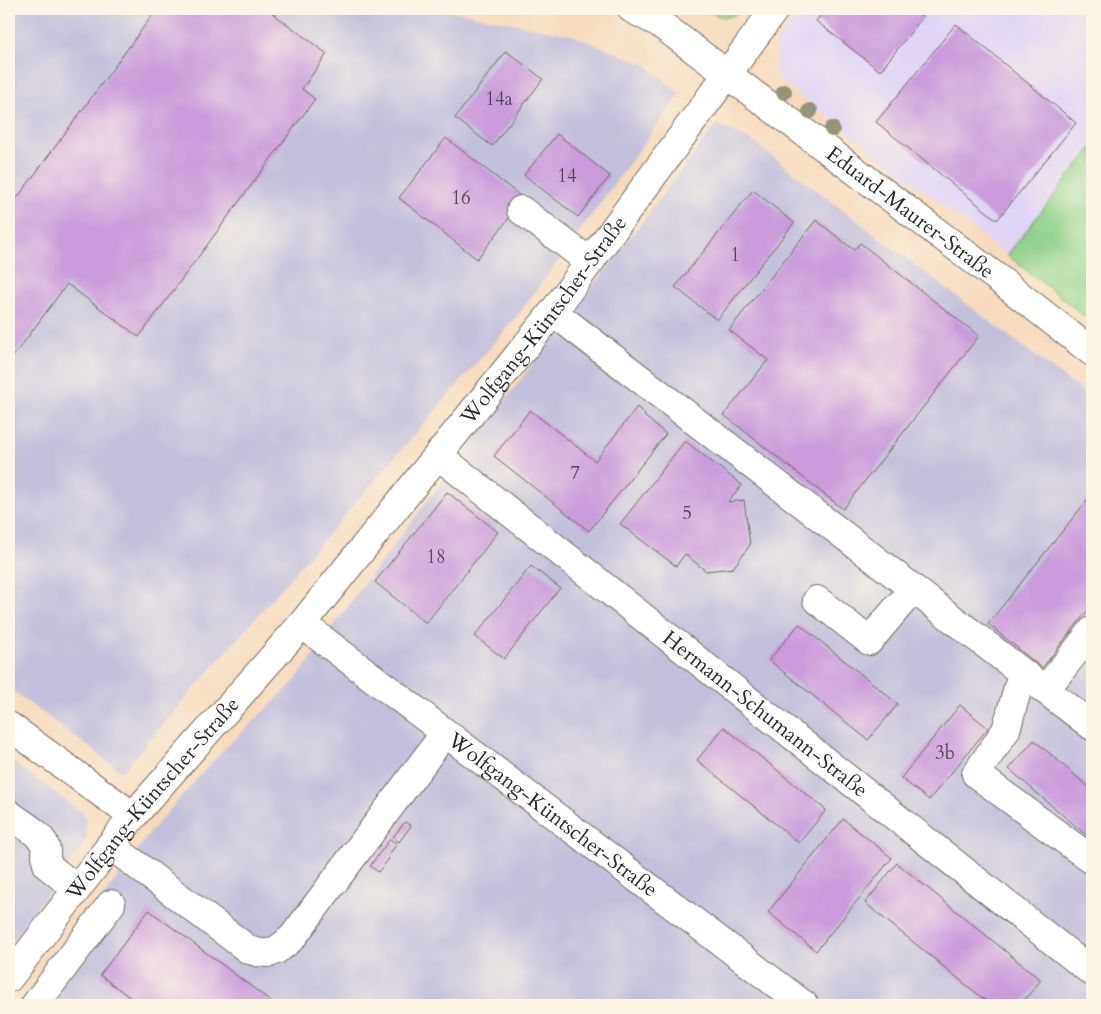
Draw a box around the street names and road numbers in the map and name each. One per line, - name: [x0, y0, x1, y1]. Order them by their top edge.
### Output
- street label: Eduard-Maurer-Straße: [820, 139, 1000, 285]
- street label: Wolfgang-Küntscher-Straße: [453, 210, 633, 431]
- street label: Hermann-Schumann-Straße: [657, 624, 874, 804]
- street label: Wolfgang-Küntscher-Straße: [59, 691, 246, 907]
- street label: Wolfgang-Küntscher-Straße: [441, 725, 664, 904]

